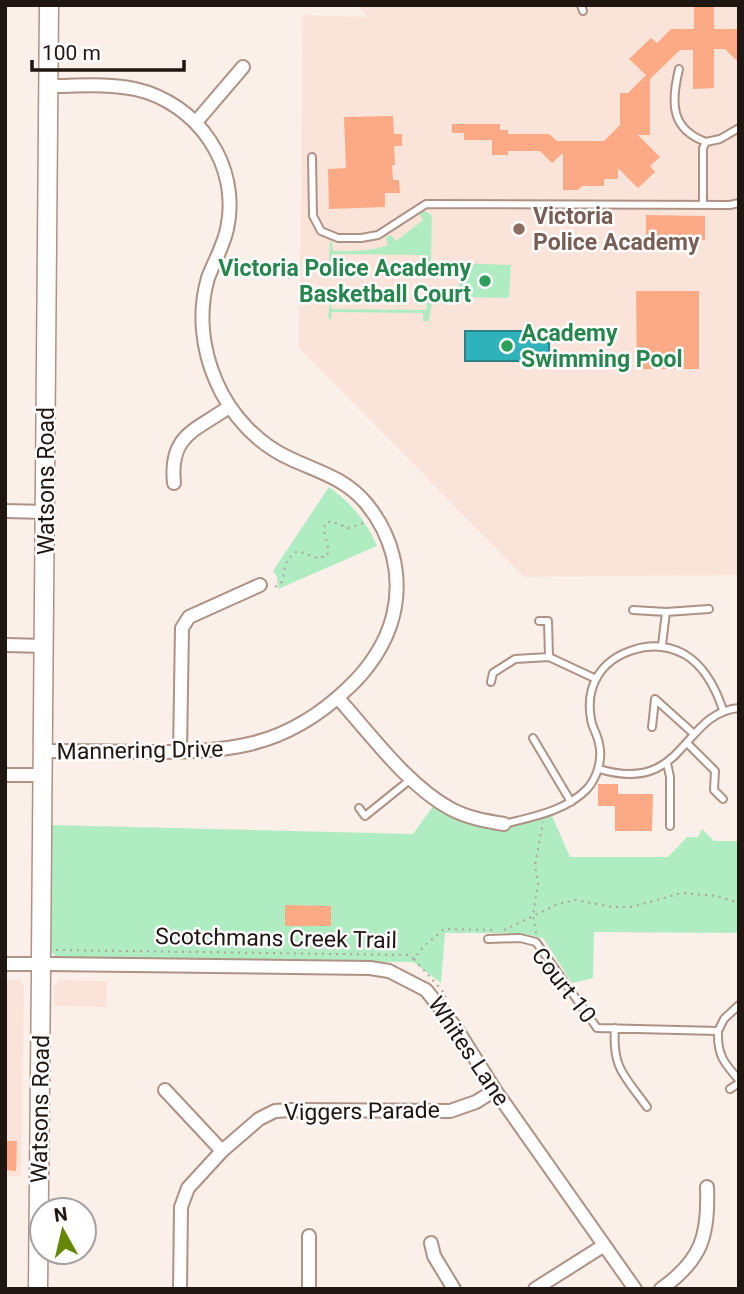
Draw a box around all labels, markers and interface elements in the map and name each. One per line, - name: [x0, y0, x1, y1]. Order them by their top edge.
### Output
- scale bar: [32, 28, 184, 72]
- text: 100 m: [42, 41, 101, 65]
- place label: Victoria Police Academy: [533, 203, 700, 256]
- marker: Victoria Police Academy: [511, 221, 527, 237]
- place label: Victoria Police Academy Basketball Court: [218, 255, 471, 308]
- marker: Victoria Police Academy Basketball Court: [477, 273, 493, 289]
- place label: Academy Swimming Pool: [521, 320, 683, 373]
- marker: Academy Swimming Pool: [499, 338, 515, 354]
- street label: Watsons Road: [33, 407, 60, 555]
- street label: Mannering Drive: [56, 736, 224, 765]
- street label: Scotchmans Creek Trail: [155, 923, 397, 954]
- street label: Court 10: [526, 942, 601, 1028]
- street label: Whites Lane: [422, 992, 515, 1111]
- street label: Watsons Road: [26, 1035, 55, 1183]
- street label: Viggers Parade: [284, 1097, 440, 1126]
- north arrow: [28, 1196, 98, 1266]
- text: N: [52, 1202, 69, 1227]

